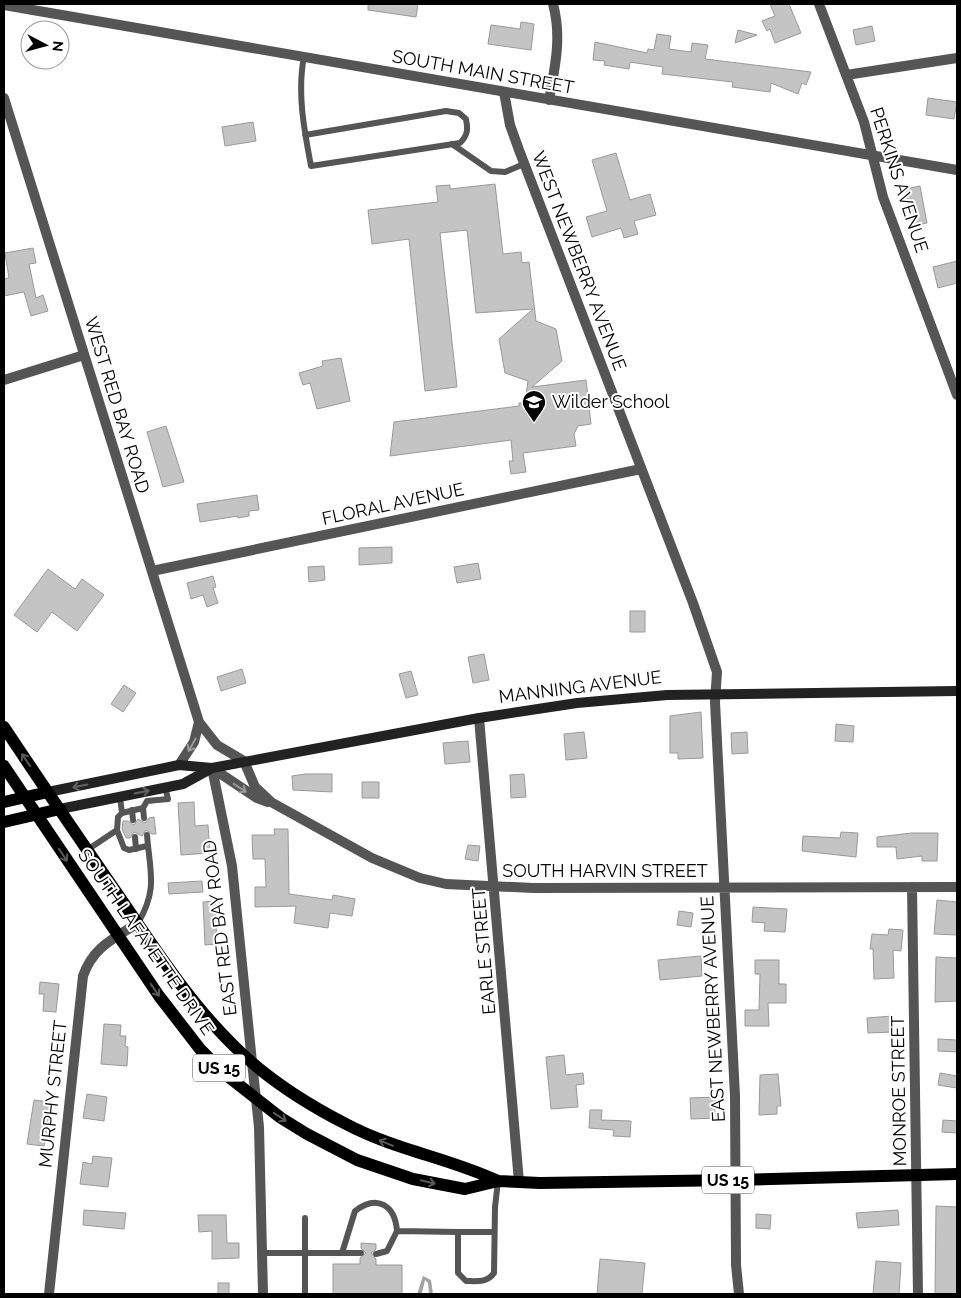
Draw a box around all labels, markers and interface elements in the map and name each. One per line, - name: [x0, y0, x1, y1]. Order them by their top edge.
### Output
- north arrow: [20, 20, 70, 70]
- text: N: [49, 40, 66, 53]
- street label: SOUTH MAIN STREET: [390, 45, 576, 98]
- street label: PERKINS AVENUE: [866, 105, 933, 255]
- street label: WEST NEWBERRY AVENUE: [528, 148, 631, 373]
- street label: WEST RED BAY ROAD: [81, 314, 154, 496]
- school or university icon: Wilder School: [521, 389, 547, 423]
- place label: Wilder School: [552, 391, 670, 412]
- street label: FLORAL AVENUE: [320, 478, 466, 529]
- street label: MANNING AVENUE: [497, 666, 663, 707]
- one-way arrow: [187, 737, 197, 752]
- one-way arrow: [21, 753, 31, 767]
- one-way arrow: [72, 781, 88, 791]
- one-way arrow: [233, 783, 247, 793]
- one-way arrow: [134, 787, 150, 796]
- street label: EAST RED BAY ROAD: [198, 839, 241, 1017]
- street label: SOUTH LAFAYETTE DRIVE: [74, 845, 219, 1039]
- one-way arrow: [58, 848, 68, 862]
- street label: SOUTH HARVIN STREET: [502, 860, 708, 881]
- street label: EARLE STREET: [467, 887, 500, 1015]
- street label: EAST NEWBERRY AVENUE: [696, 895, 729, 1123]
- one-way arrow: [150, 982, 160, 996]
- street label: MONROE STREET: [887, 1016, 910, 1166]
- street label: MURPHY STREET: [34, 1019, 71, 1169]
- road number: US 15: [193, 1054, 245, 1082]
- one-way arrow: [273, 1112, 287, 1122]
- one-way arrow: [379, 1137, 394, 1147]
- road number: US 15: [702, 1166, 754, 1194]
- one-way arrow: [419, 1178, 435, 1187]

